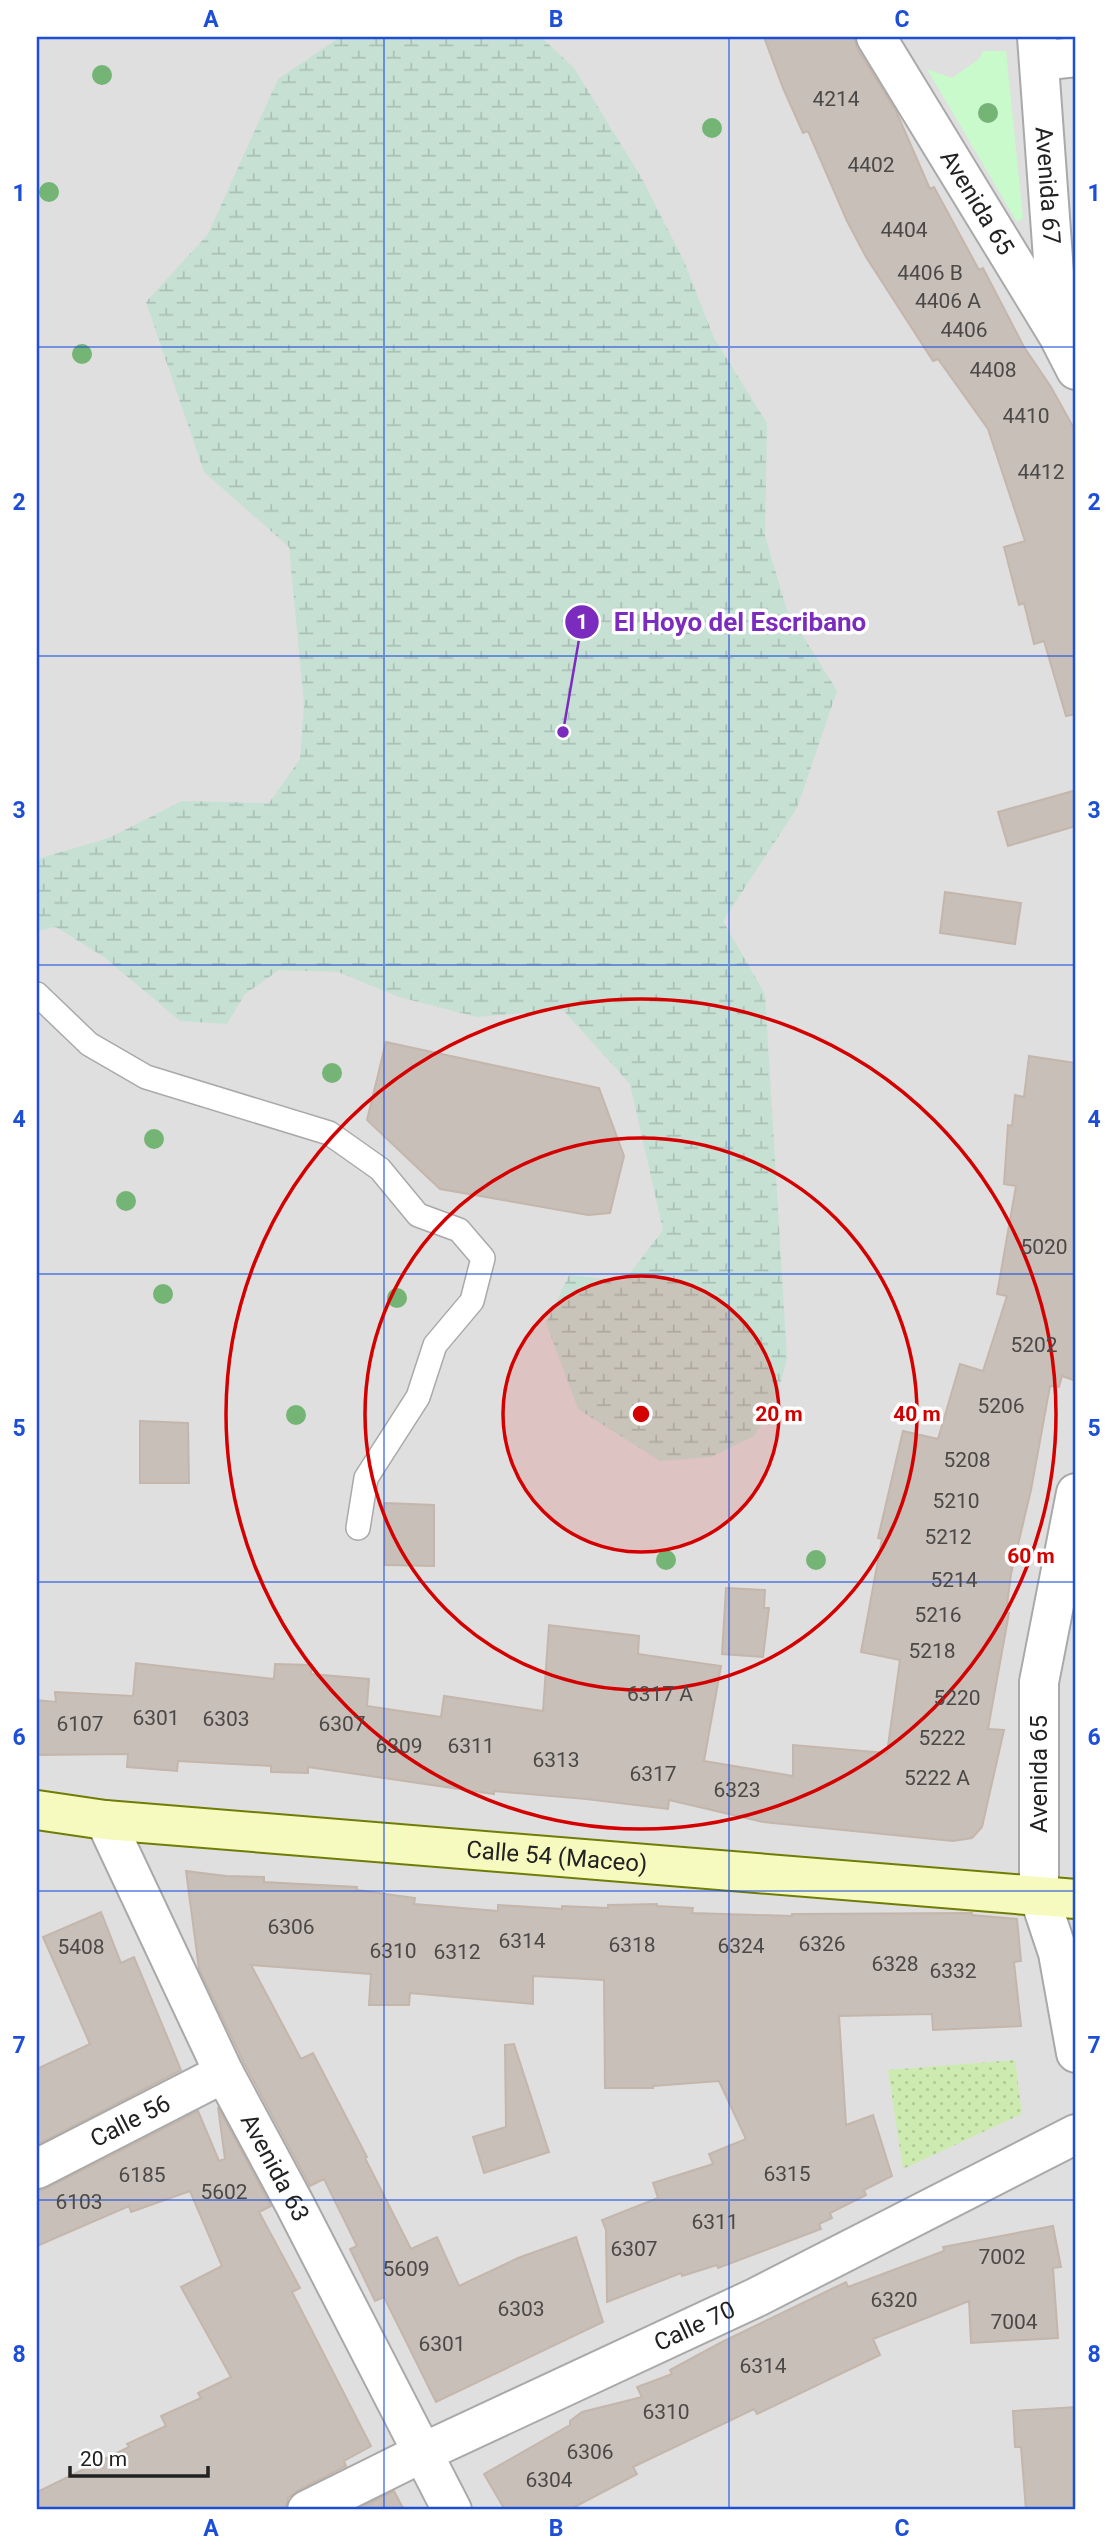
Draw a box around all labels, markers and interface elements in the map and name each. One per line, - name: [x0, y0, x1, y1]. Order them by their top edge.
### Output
- text: A: [203, 6, 219, 33]
- text: B: [549, 6, 563, 33]
- text: C: [894, 6, 910, 33]
- house number: 4214: [812, 87, 860, 111]
- street label: Avenida 67: [1030, 126, 1066, 245]
- street label: Avenida 65: [934, 145, 1020, 260]
- house number: 4402: [847, 153, 895, 177]
- text: 1: [12, 180, 26, 207]
- text: 1: [1087, 180, 1101, 207]
- house number: 4404: [880, 218, 928, 242]
- house number: 4406 B: [897, 261, 963, 285]
- house number: 4406 A: [915, 289, 981, 313]
- house number: 4406: [940, 318, 988, 342]
- house number: 4408: [969, 358, 1017, 382]
- house number: 4410: [1002, 404, 1050, 428]
- house number: 4412: [1017, 460, 1065, 484]
- text: 2: [12, 489, 26, 516]
- text: 2: [1087, 489, 1101, 516]
- callout: El Hoyo del Escribano: [564, 599, 880, 646]
- text: El Hoyo del Escribano: [614, 607, 866, 637]
- text: 1: [576, 610, 588, 634]
- text: 3: [12, 797, 26, 824]
- text: 3: [1087, 797, 1101, 824]
- text: 4: [12, 1106, 26, 1133]
- text: 4: [1087, 1106, 1101, 1133]
- house number: 5020: [1020, 1235, 1068, 1259]
- house number: 5202: [1010, 1333, 1058, 1357]
- house number: 5206: [977, 1394, 1025, 1418]
- centre of rings: [629, 1402, 653, 1426]
- text: 20 m: [755, 1402, 803, 1426]
- text: 40 m: [893, 1402, 941, 1426]
- text: 5: [12, 1415, 26, 1442]
- text: 5: [1087, 1415, 1101, 1442]
- house number: 5208: [943, 1448, 991, 1472]
- house number: 5210: [932, 1489, 980, 1513]
- house number: 5212: [924, 1525, 972, 1549]
- text: 60 m: [1007, 1544, 1055, 1568]
- house number: 5214: [930, 1568, 978, 1592]
- house number: 5216: [914, 1603, 962, 1627]
- house number: 5218: [908, 1639, 956, 1663]
- house number: 6317 A: [627, 1682, 693, 1706]
- house number: 5220: [933, 1686, 981, 1710]
- house number: 6301: [132, 1706, 180, 1730]
- house number: 6303: [202, 1707, 250, 1731]
- house number: 6107: [56, 1712, 104, 1736]
- house number: 6307: [318, 1712, 366, 1736]
- street label: Avenida 65: [1025, 1715, 1053, 1833]
- text: 6: [12, 1724, 26, 1751]
- text: 6: [1087, 1724, 1101, 1751]
- house number: 5222: [918, 1726, 966, 1750]
- house number: 6309: [375, 1734, 423, 1758]
- house number: 6311: [447, 1734, 495, 1758]
- house number: 6313: [532, 1748, 580, 1772]
- house number: 6317: [629, 1762, 677, 1786]
- house number: 5222 A: [904, 1766, 970, 1790]
- house number: 6323: [713, 1778, 761, 1802]
- street label: Calle 54 (Maceo): [465, 1835, 648, 1878]
- house number: 6306: [267, 1915, 315, 1939]
- house number: 6314: [498, 1929, 546, 1953]
- house number: 6326: [798, 1932, 846, 1956]
- house number: 6318: [608, 1933, 656, 1957]
- house number: 6324: [717, 1934, 765, 1958]
- house number: 5408: [57, 1935, 105, 1959]
- house number: 6310: [369, 1939, 417, 1963]
- house number: 6312: [433, 1940, 481, 1964]
- house number: 6328: [871, 1952, 919, 1976]
- house number: 6332: [929, 1959, 977, 1983]
- text: 7: [12, 2032, 26, 2059]
- text: 7: [1087, 2032, 1101, 2059]
- street label: Calle 56: [86, 2089, 175, 2153]
- street label: Avenida 63: [235, 2109, 315, 2226]
- house number: 6315: [763, 2162, 811, 2186]
- house number: 6185: [118, 2163, 166, 2187]
- house number: 5602: [200, 2180, 248, 2204]
- house number: 6103: [55, 2190, 103, 2214]
- house number: 6311: [691, 2210, 739, 2234]
- house number: 6307: [610, 2237, 658, 2261]
- house number: 7002: [978, 2245, 1026, 2269]
- house number: 5609: [382, 2257, 430, 2281]
- house number: 6320: [870, 2288, 918, 2312]
- street label: Calle 70: [650, 2295, 739, 2357]
- house number: 6303: [497, 2297, 545, 2321]
- house number: 7004: [990, 2310, 1038, 2334]
- house number: 6301: [418, 2332, 466, 2356]
- text: 8: [12, 2341, 26, 2368]
- text: 8: [1087, 2341, 1101, 2368]
- house number: 6314: [739, 2354, 787, 2378]
- house number: 6310: [642, 2400, 690, 2424]
- scale bar: [70, 2435, 208, 2479]
- house number: 6306: [566, 2440, 614, 2464]
- text: 20 m: [80, 2447, 127, 2471]
- house number: 6304: [525, 2468, 573, 2492]
- text: A: [203, 2515, 219, 2542]
- text: B: [549, 2515, 563, 2542]
- text: C: [894, 2515, 910, 2542]

